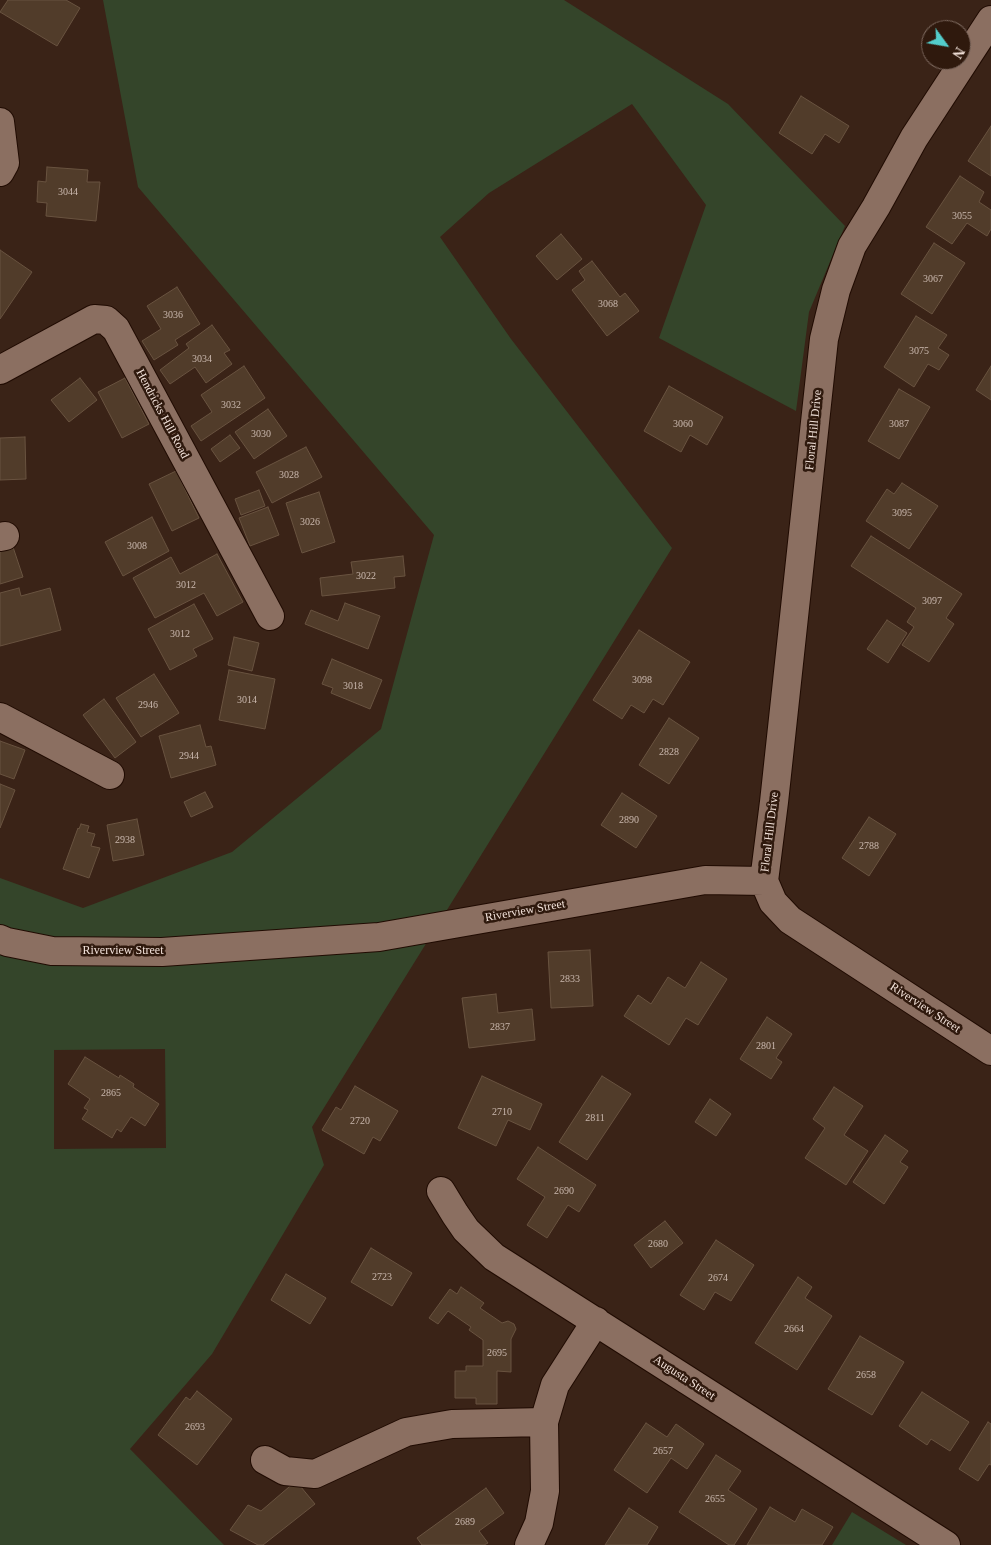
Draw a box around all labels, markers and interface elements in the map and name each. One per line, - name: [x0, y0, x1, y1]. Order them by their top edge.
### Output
- north arrow: [921, 20, 971, 70]
- text: N: [949, 44, 967, 61]
- house number: 3044: [58, 186, 78, 198]
- house number: 3055: [952, 210, 972, 222]
- house number: 3067: [923, 273, 943, 285]
- house number: 3068: [598, 298, 618, 310]
- house number: 3036: [163, 309, 183, 321]
- house number: 3075: [909, 345, 929, 357]
- house number: 3034: [192, 353, 212, 365]
- street label: Hendricks Hill Road: [132, 367, 192, 461]
- street label: Floral Hill Drive: [803, 389, 825, 471]
- house number: 3032: [221, 399, 241, 411]
- house number: 3060: [673, 418, 693, 430]
- house number: 3087: [889, 418, 909, 430]
- house number: 3030: [251, 428, 271, 440]
- house number: 3028: [279, 469, 299, 481]
- house number: 3095: [892, 507, 912, 519]
- house number: 3026: [300, 516, 320, 528]
- house number: 3008: [127, 540, 147, 552]
- house number: 3022: [356, 570, 376, 582]
- house number: 3012: [176, 579, 196, 591]
- house number: 3097: [922, 595, 942, 607]
- house number: 3012: [170, 628, 190, 640]
- house number: 3098: [632, 674, 652, 686]
- house number: 3018: [343, 680, 363, 692]
- house number: 3014: [237, 694, 257, 706]
- house number: 2946: [138, 699, 158, 711]
- house number: 2828: [659, 746, 679, 758]
- house number: 2944: [179, 750, 199, 762]
- street label: Floral Hill Drive: [758, 791, 782, 873]
- house number: 2890: [619, 814, 639, 826]
- house number: 2938: [115, 834, 135, 846]
- house number: 2788: [859, 840, 879, 852]
- street label: Riverview Street: [484, 897, 566, 925]
- street label: Riverview Street: [83, 944, 163, 958]
- house number: 2833: [560, 973, 580, 985]
- street label: Riverview Street: [887, 980, 963, 1036]
- house number: 2837: [490, 1021, 510, 1033]
- house number: 2801: [756, 1040, 776, 1052]
- house number: 2865: [101, 1087, 121, 1099]
- house number: 2710: [492, 1106, 512, 1118]
- house number: 2811: [585, 1112, 605, 1124]
- house number: 2720: [350, 1115, 370, 1127]
- house number: 2690: [554, 1185, 574, 1197]
- house number: 2680: [648, 1238, 668, 1250]
- house number: 2723: [372, 1271, 392, 1283]
- house number: 2674: [708, 1272, 728, 1284]
- house number: 2664: [784, 1323, 804, 1335]
- house number: 2695: [487, 1347, 507, 1359]
- street label: Augusta Street: [650, 1353, 718, 1403]
- house number: 2658: [856, 1369, 876, 1381]
- house number: 2693: [185, 1421, 205, 1433]
- house number: 2657: [653, 1445, 673, 1457]
- house number: 2655: [705, 1493, 725, 1505]
- house number: 2689: [455, 1516, 475, 1528]

